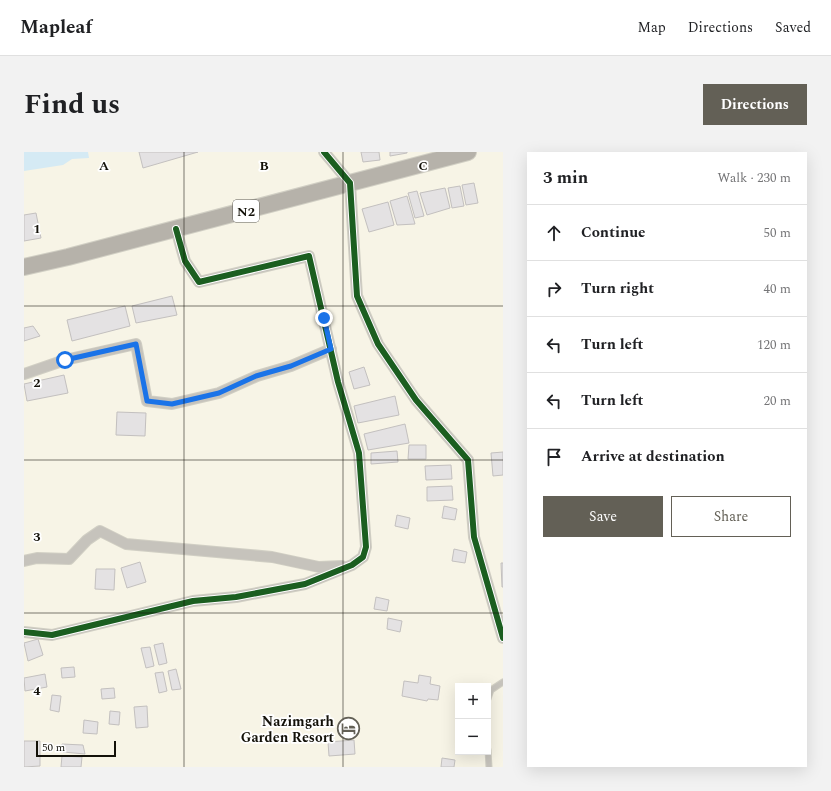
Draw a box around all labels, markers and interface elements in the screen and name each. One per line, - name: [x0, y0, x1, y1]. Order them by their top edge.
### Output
- text: Mapleaf: [20, 13, 92, 42]
- text: Map: [638, 17, 666, 38]
- text: Directions: [688, 17, 753, 38]
- text: Saved: [775, 17, 811, 38]
- text: Find us: [24, 83, 120, 126]
- button: Directions: [703, 84, 807, 125]
- text: A: [99, 156, 109, 176]
- text: B: [259, 156, 269, 176]
- text: C: [418, 156, 428, 176]
- text: 3 min: [543, 165, 588, 191]
- text: Walk · 230 m: [717, 168, 791, 188]
- road number: N2: [233, 200, 259, 222]
- text: 1: [33, 219, 41, 239]
- text: Continue: [581, 221, 646, 244]
- icon: ahead: [543, 222, 565, 244]
- text: 50 m: [764, 223, 791, 243]
- text: Turn right: [581, 277, 654, 300]
- icon: right: [543, 278, 565, 300]
- text: 40 m: [764, 279, 791, 299]
- route end: [315, 309, 333, 327]
- text: Turn left: [581, 333, 643, 356]
- icon: left: [543, 334, 565, 356]
- text: 120 m: [757, 335, 791, 355]
- route start: [56, 351, 74, 369]
- text: 2: [33, 373, 41, 393]
- text: Turn left: [581, 389, 643, 412]
- icon: left: [543, 390, 565, 412]
- text: 20 m: [764, 391, 791, 411]
- text: Arrive at destination: [581, 445, 725, 468]
- icon: arrive: [543, 446, 565, 468]
- button: Save: [543, 496, 663, 537]
- button: Share: [671, 496, 791, 537]
- text: 3: [33, 527, 41, 547]
- text: 4: [33, 681, 41, 701]
- map controls: [455, 683, 491, 755]
- button: +: [455, 683, 491, 719]
- place label: Nazimgarh Garden Resort: [241, 711, 335, 748]
- hotel icon: Nazimgarh Garden Resort: [336, 716, 362, 742]
- button: −: [455, 719, 491, 755]
- scale bar: [36, 739, 116, 758]
- text: 50 m: [42, 739, 65, 756]

